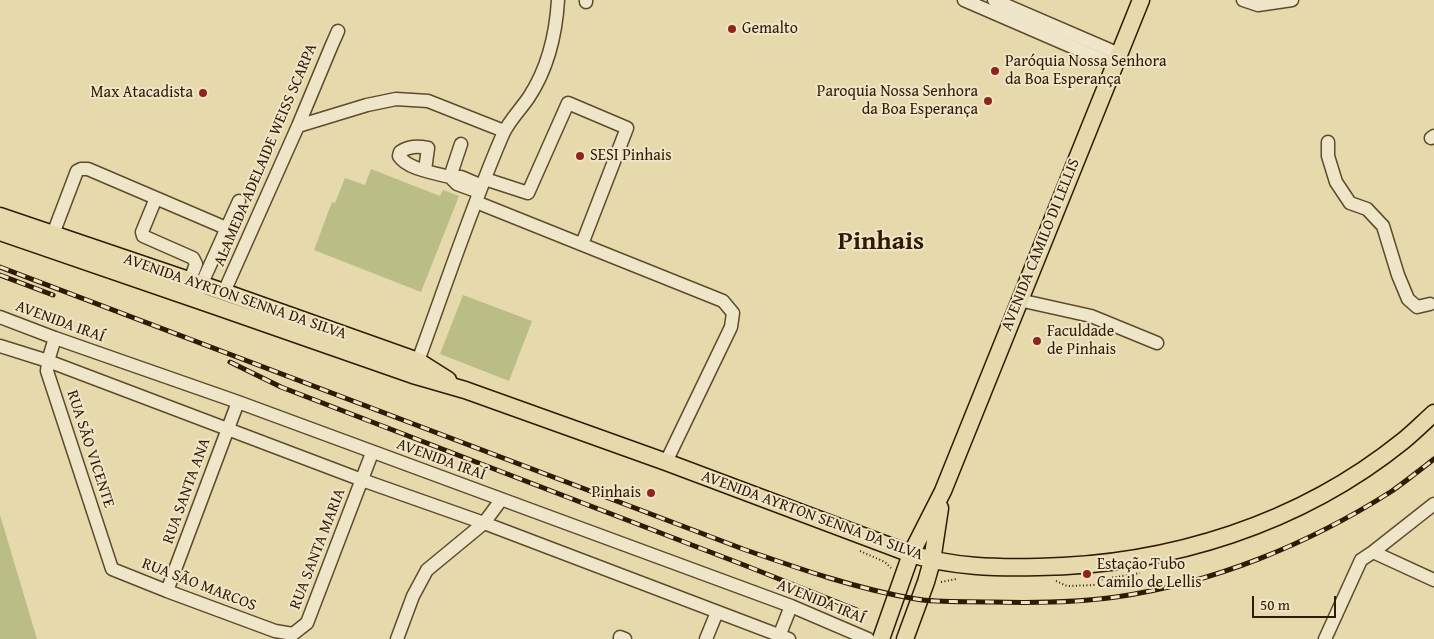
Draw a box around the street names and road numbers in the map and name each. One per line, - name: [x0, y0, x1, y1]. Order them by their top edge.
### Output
- street label: ALAMEDA ADELAIDE WEISS SCARPA: [210, 41, 322, 269]
- street label: AVENIDA CAMILO DI LELLIS: [998, 156, 1084, 334]
- street label: AVENIDA AYRTON SENNA DA SILVA: [121, 250, 349, 344]
- street label: AVENIDA IRAÍ: [13, 297, 107, 347]
- street label: RUA SÃO VICENTE: [62, 388, 118, 510]
- street label: RUA SANTA ANA: [159, 435, 215, 547]
- street label: AVENIDA IRAÍ: [394, 435, 488, 485]
- street label: AVENIDA AYRTON SENNA DA SILVA: [698, 467, 926, 565]
- street label: RUA SANTA MARIA: [286, 486, 350, 612]
- street label: RUA SÃO MARCOS: [139, 554, 259, 616]
- street label: AVENIDA IRAÍ: [774, 576, 868, 628]

